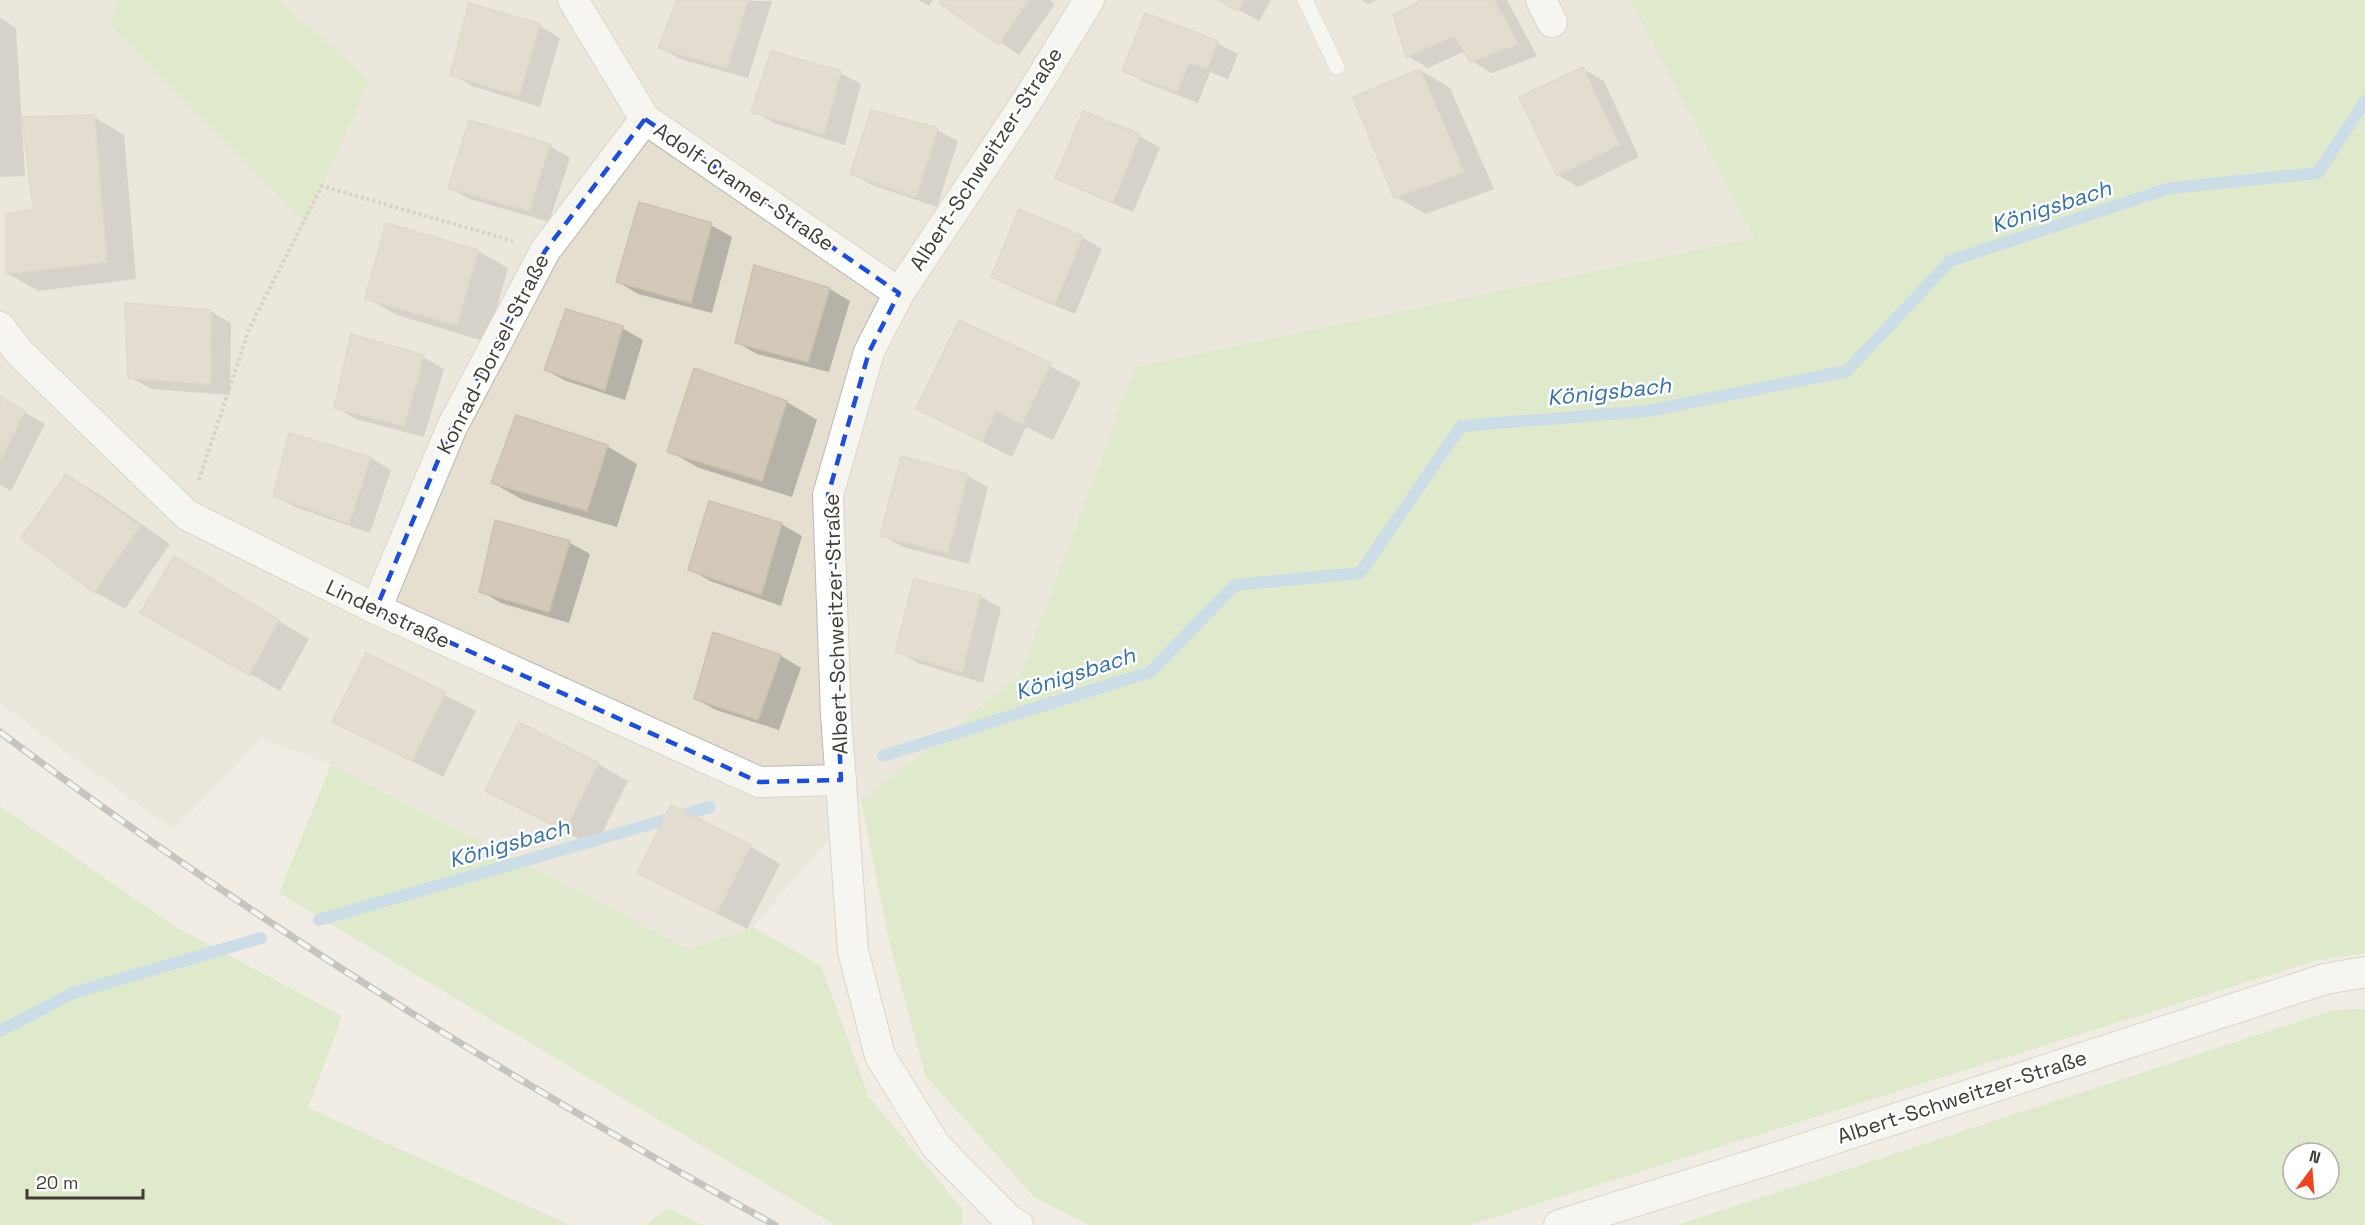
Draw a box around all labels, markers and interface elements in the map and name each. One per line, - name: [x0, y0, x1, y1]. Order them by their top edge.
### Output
- street label: Albert-Schweitzer-Straße: [903, 42, 1068, 276]
- street label: Adolf-Cramer-Straße: [649, 116, 840, 257]
- water label: Königsbach: [1988, 173, 2115, 239]
- street label: Konrad-Dorsel-Straße: [430, 249, 555, 458]
- water label: Königsbach: [1546, 371, 1673, 411]
- street label: Albert-Schweitzer-Straße: [817, 493, 854, 755]
- street label: Lindenstraße: [322, 573, 455, 654]
- water label: Königsbach: [1012, 640, 1139, 706]
- water label: Königsbach: [445, 812, 573, 874]
- street label: Albert-Schweitzer-Straße: [1834, 1043, 2090, 1150]
- north arrow: [2281, 1141, 2341, 1201]
- text: N: [2307, 1145, 2323, 1169]
- scale bar: [27, 1162, 142, 1200]
- text: 20 m: [36, 1171, 79, 1194]

